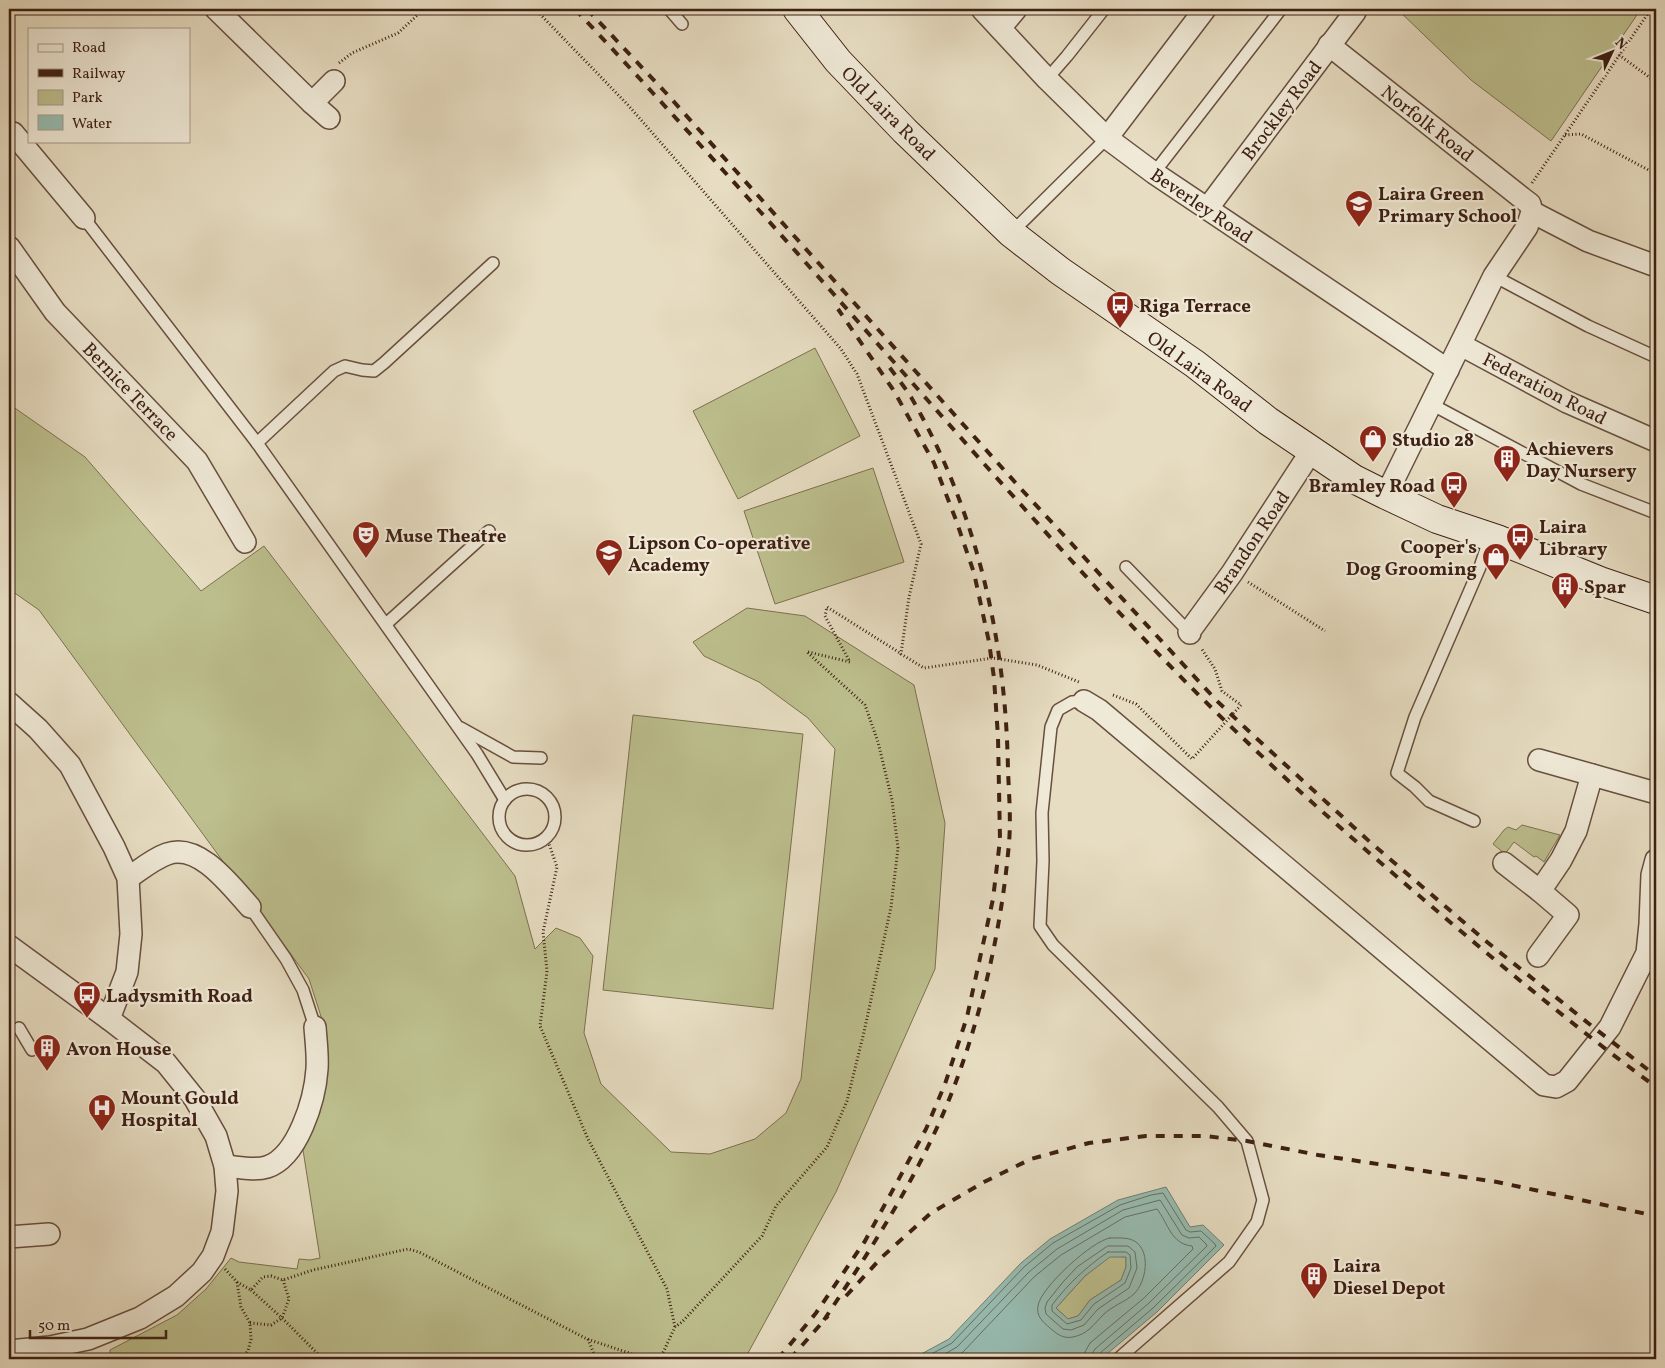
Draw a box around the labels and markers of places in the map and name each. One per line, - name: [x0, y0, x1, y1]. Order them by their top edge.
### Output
- place label: Laira Green Primary School: [1378, 182, 1517, 230]
- school or university icon: Laira Green Primary School: [1344, 189, 1374, 228]
- bus stop icon: Riga Terrace: [1105, 290, 1135, 329]
- place label: Riga Terrace: [1139, 294, 1251, 320]
- shop icon: Studio 28: [1358, 424, 1388, 463]
- place label: Studio 28: [1392, 428, 1474, 454]
- place label: Achievers Day Nursery: [1526, 437, 1637, 485]
- building icon: Achievers Day Nursery: [1492, 444, 1522, 483]
- bus stop icon: Bramley Road: [1439, 470, 1469, 509]
- place label: Bramley Road: [1309, 474, 1435, 500]
- place label: Laira Library: [1539, 515, 1608, 563]
- theatre icon: Muse Theatre: [351, 520, 381, 559]
- bus stop icon: Laira Library: [1505, 522, 1535, 561]
- place label: Muse Theatre: [385, 524, 507, 550]
- place label: Lipson Co-operative Academy: [628, 531, 811, 579]
- place label: Cooper's Dog Grooming: [1346, 535, 1477, 583]
- school or university icon: Lipson Co-operative Academy: [594, 538, 624, 577]
- shop icon: Cooper's Dog Grooming: [1481, 542, 1511, 581]
- building icon: Spar: [1550, 571, 1580, 610]
- place label: Spar: [1584, 575, 1626, 601]
- bus stop icon: Ladysmith Road: [72, 980, 102, 1019]
- place label: Ladysmith Road: [106, 984, 253, 1010]
- building icon: Avon House: [32, 1033, 62, 1072]
- place label: Avon House: [66, 1037, 172, 1063]
- place label: Mount Gould Hospital: [121, 1086, 239, 1134]
- hospital icon: Mount Gould Hospital: [87, 1093, 117, 1132]
- place label: Laira Diesel Depot: [1333, 1254, 1446, 1302]
- building icon: Laira Diesel Depot: [1299, 1261, 1329, 1300]

